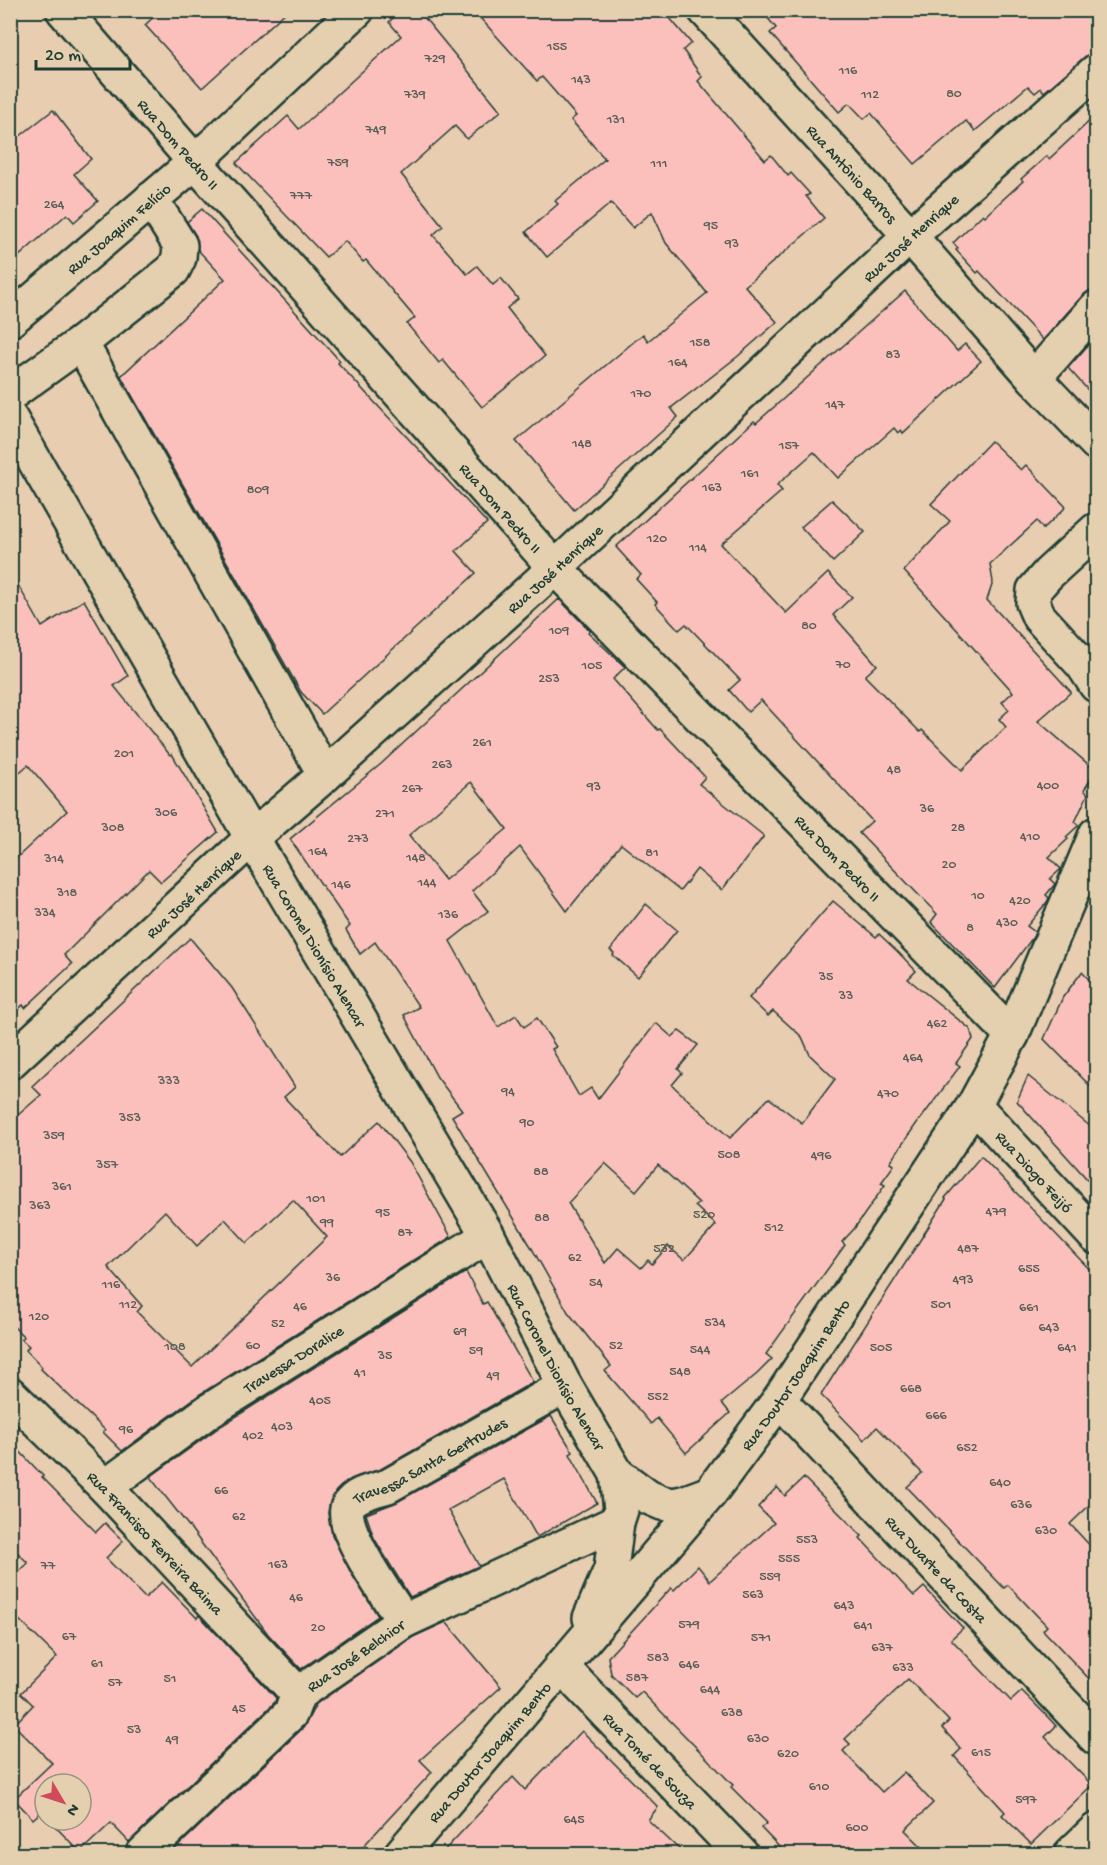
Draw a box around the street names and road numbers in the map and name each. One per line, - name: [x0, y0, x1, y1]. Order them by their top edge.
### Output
- street label: Rua Dom Pedro II: [132, 97, 221, 195]
- street label: Rua Antônio Barros: [801, 122, 900, 229]
- street label: Rua Joaquim Felício: [64, 181, 176, 280]
- street label: Rua José Henrique: [861, 191, 965, 288]
- street label: Rua Dom Pedro II: [454, 461, 544, 559]
- street label: Rua José Henrique: [505, 522, 609, 619]
- street label: Rua Dom Pedro II: [789, 812, 883, 907]
- street label: Rua José Henrique: [144, 846, 247, 944]
- street label: Rua Coronel Dionísio Alencar: [257, 862, 369, 1033]
- street label: Rua Diogo Feijó: [990, 1128, 1075, 1218]
- street label: Rua Coronel Dionísio Alencar: [501, 1282, 608, 1456]
- street label: Rua Doutor Joaquim Bento: [739, 1297, 856, 1456]
- street label: Travessa Doralice: [240, 1322, 349, 1400]
- street label: Travessa Santa Gertrudes: [350, 1414, 512, 1510]
- street label: Rua Francisco Ferreira Baima: [82, 1469, 226, 1621]
- street label: Rua Duarte da Costa: [880, 1513, 990, 1629]
- street label: Rua José Belchior: [304, 1616, 411, 1698]
- street label: Rua Doutor Joaquim Bento: [426, 1679, 557, 1828]
- street label: Rua Tomé de Souza: [598, 1710, 700, 1816]

